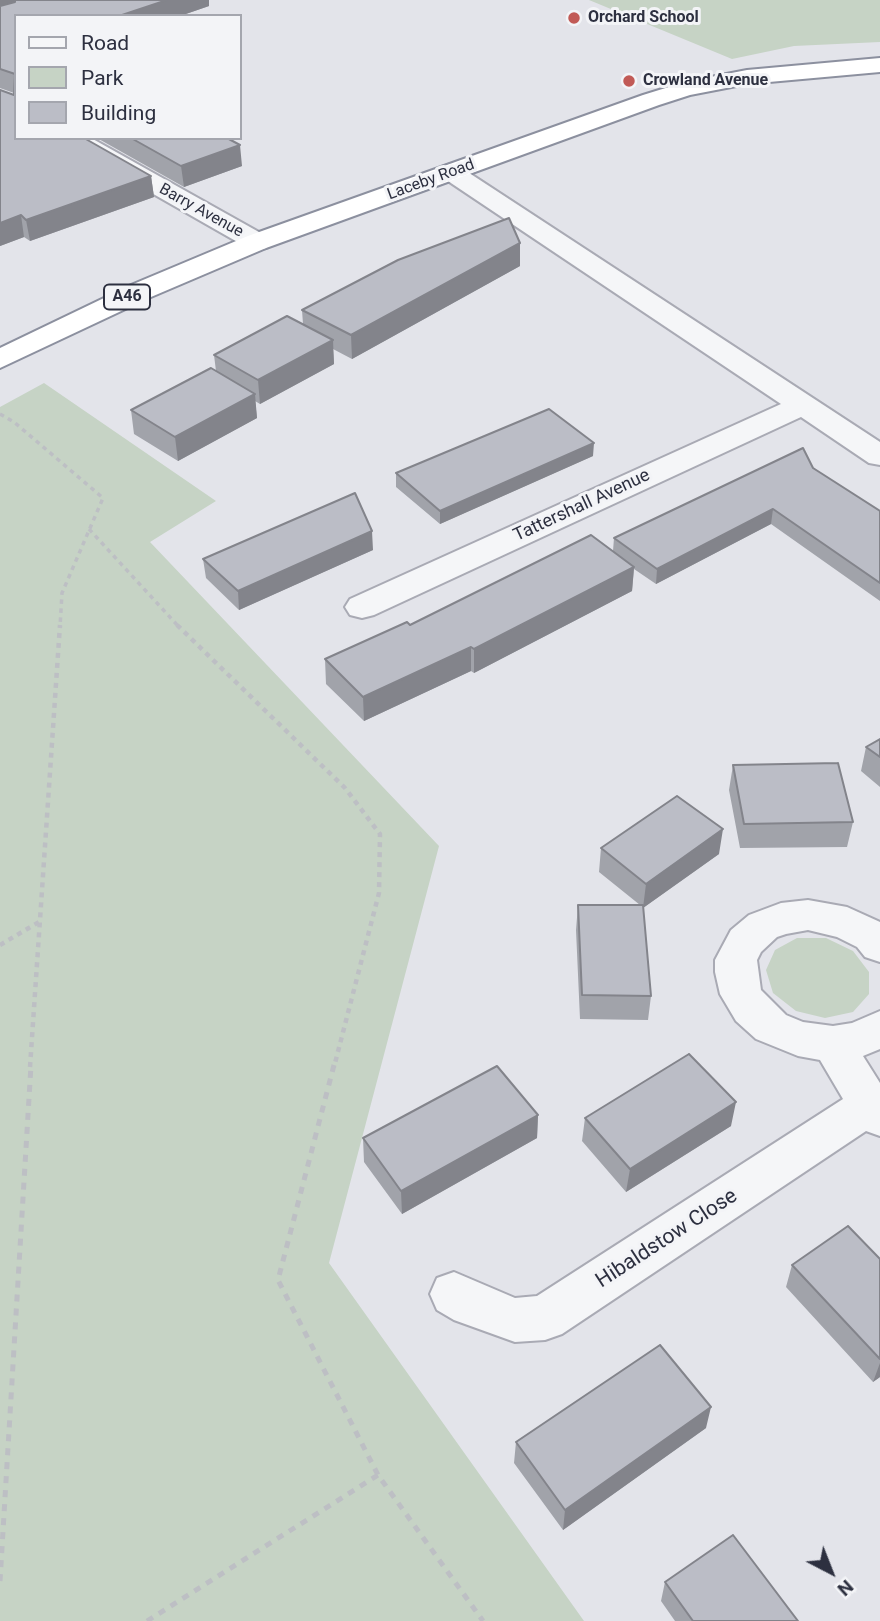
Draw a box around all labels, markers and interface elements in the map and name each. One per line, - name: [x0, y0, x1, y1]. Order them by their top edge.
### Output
- place label: Orchard School: [588, 8, 699, 28]
- marker: Orchard School: [566, 10, 582, 26]
- legend: [14, 14, 242, 140]
- text: Road: [81, 31, 129, 55]
- text: Park: [81, 66, 123, 90]
- place label: Crowland Avenue: [643, 71, 768, 91]
- marker: Crowland Avenue: [621, 73, 637, 89]
- text: Building: [81, 101, 156, 125]
- street label: Laceby Road: [385, 155, 477, 205]
- street label: Barry Avenue: [155, 180, 247, 242]
- road number: A46: [104, 284, 150, 310]
- street label: Tattershall Avenue: [510, 465, 654, 547]
- street label: Hibaldstow Close: [592, 1184, 742, 1294]
- north arrow: [796, 1537, 866, 1607]
- text: N: [833, 1575, 858, 1601]

